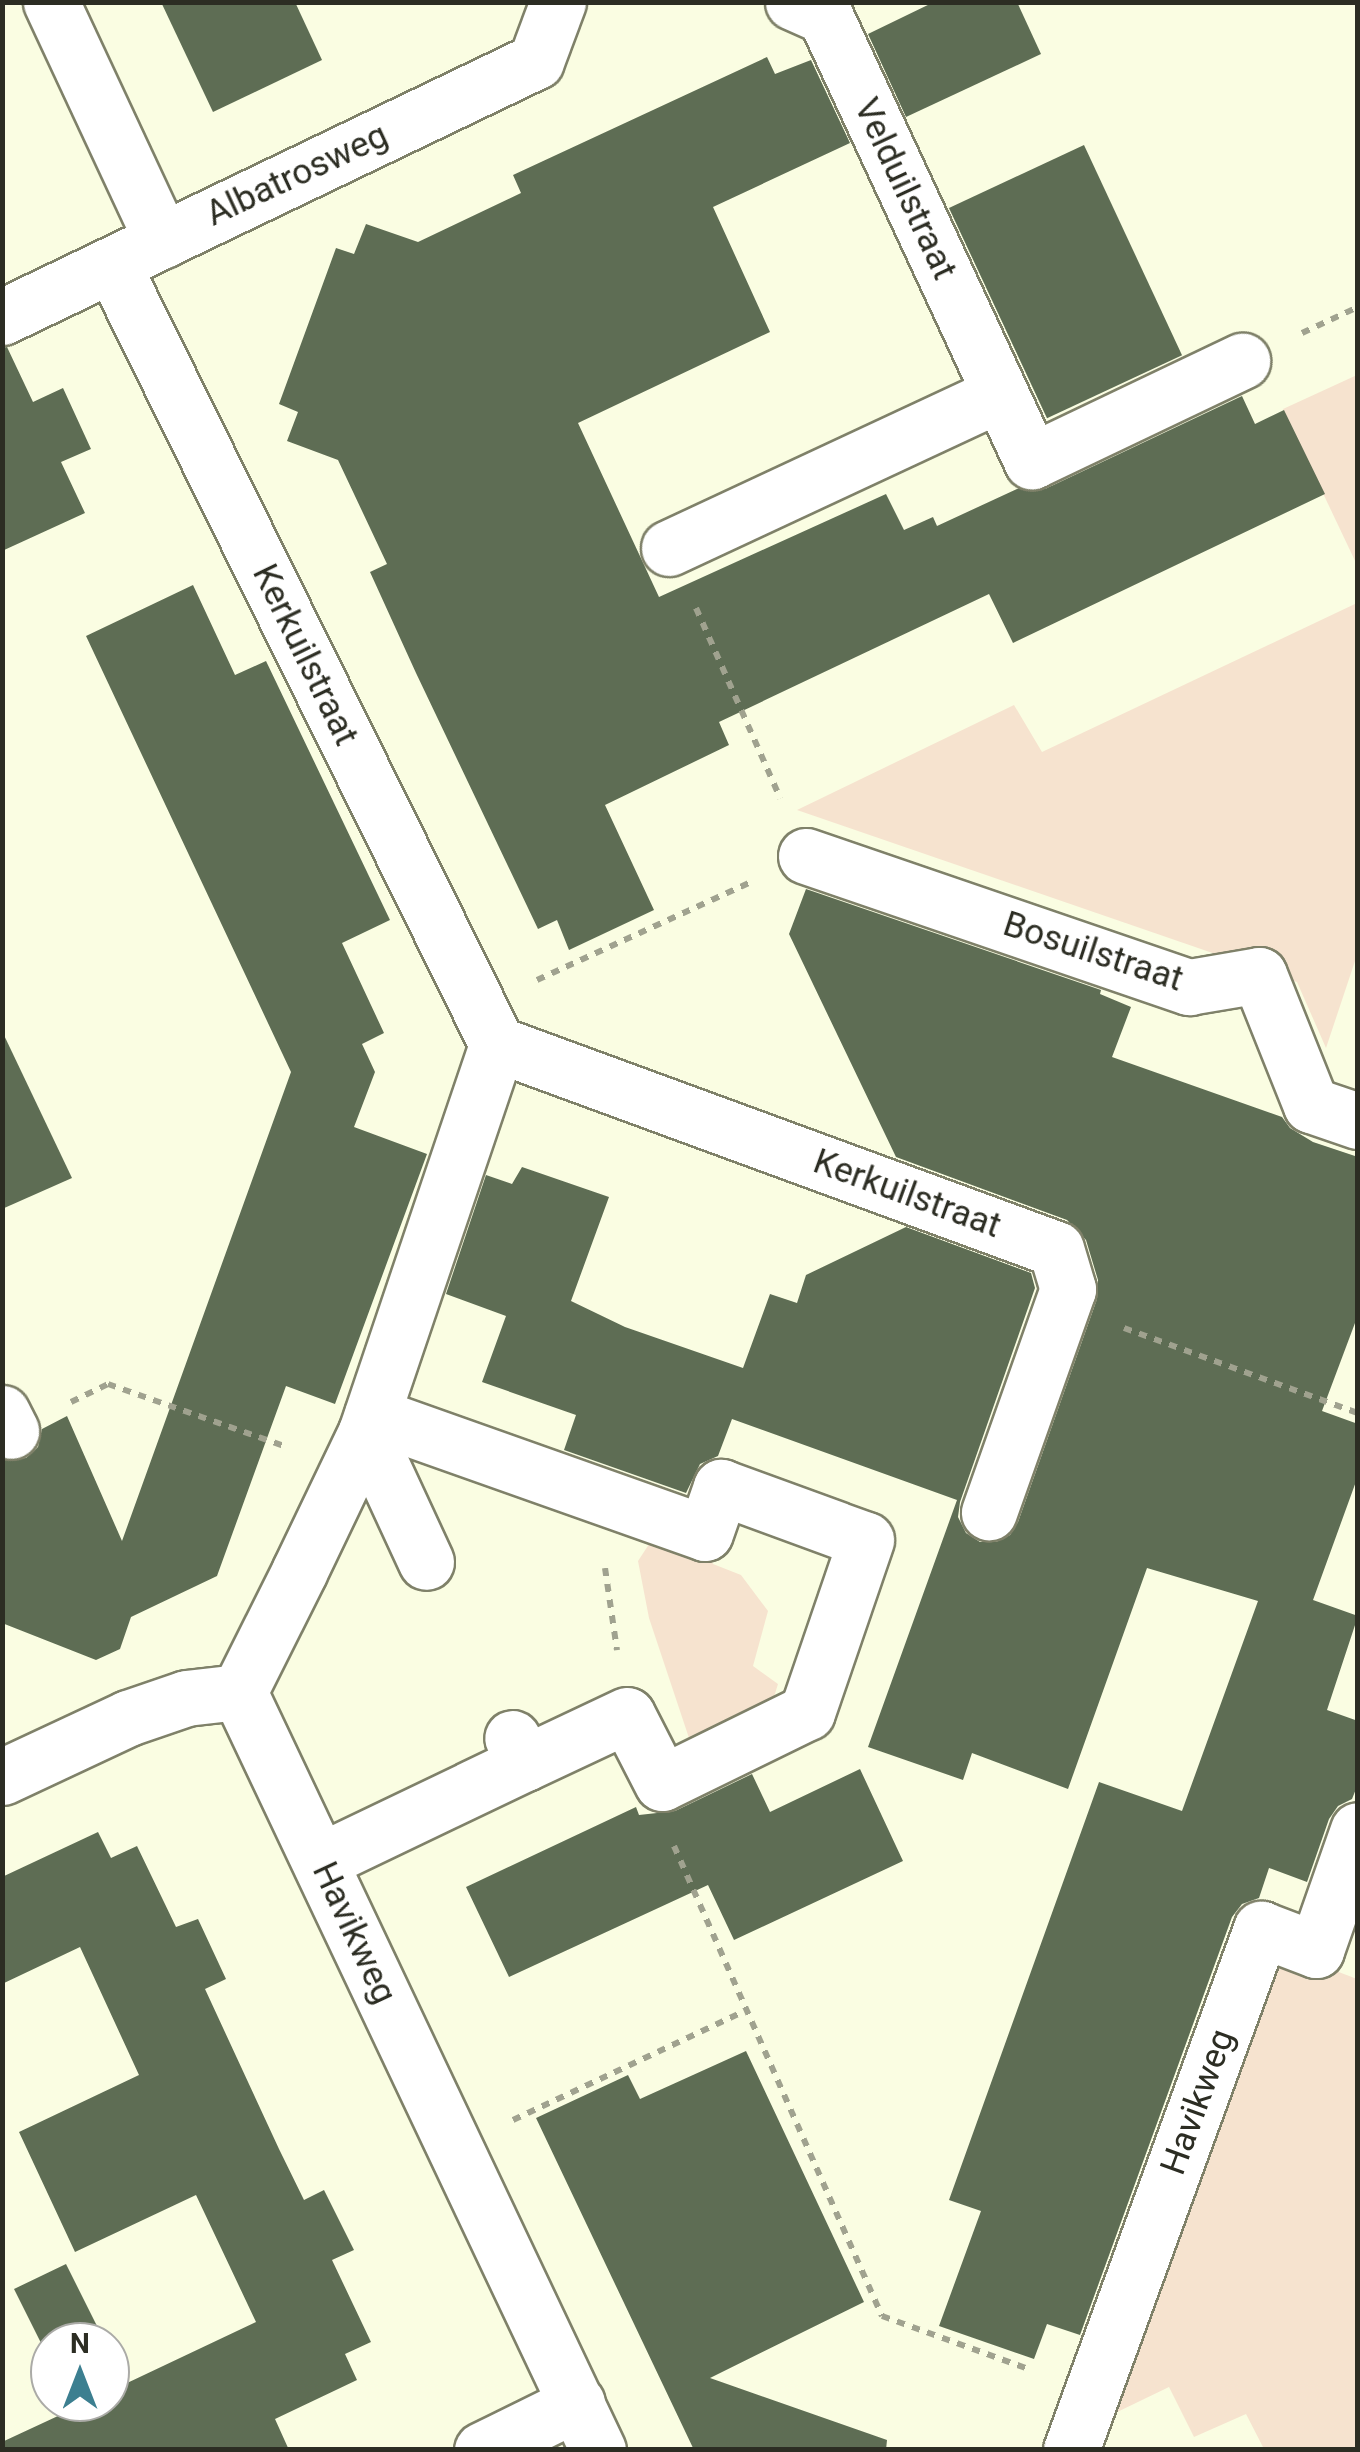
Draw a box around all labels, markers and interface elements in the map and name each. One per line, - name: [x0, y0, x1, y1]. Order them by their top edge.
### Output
- street label: Velduilstraat: [845, 92, 965, 286]
- street label: Albatrosweg: [200, 115, 394, 235]
- street label: Kerkuilstraat: [243, 558, 367, 752]
- street label: Bosuilstraat: [998, 903, 1188, 1001]
- street label: Kerkuilstraat: [808, 1141, 1006, 1247]
- street label: Havikweg: [303, 1855, 405, 2011]
- street label: Havikweg: [1152, 2024, 1244, 2180]
- north arrow: [30, 2322, 130, 2422]
- text: N: [70, 2327, 90, 2360]

